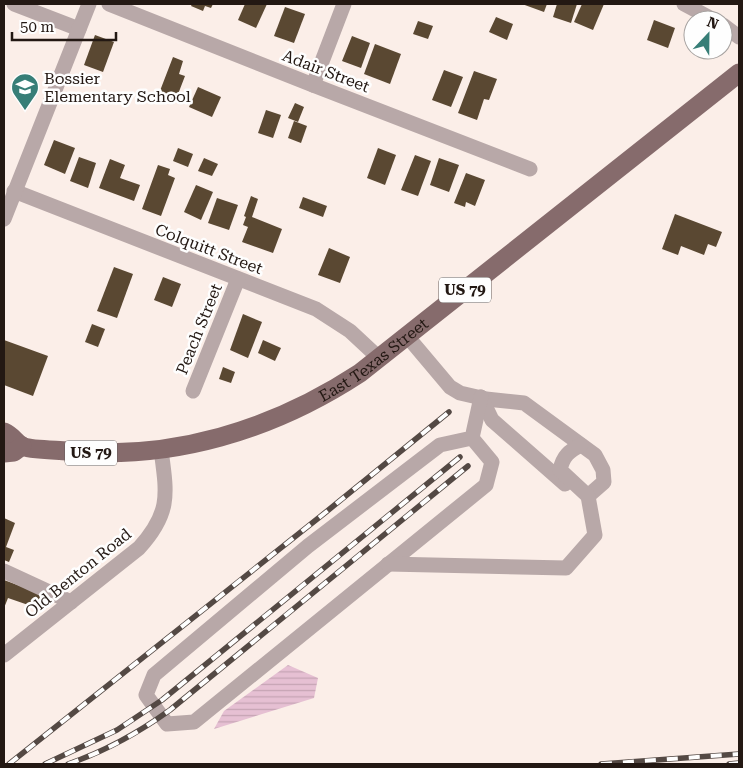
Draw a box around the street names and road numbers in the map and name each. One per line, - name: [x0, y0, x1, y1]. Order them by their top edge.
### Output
- street label: Adair Street: [280, 46, 372, 96]
- street label: Colquitt Street: [153, 220, 265, 278]
- road number: US 79: [439, 278, 491, 302]
- street label: Peach Street: [172, 281, 226, 377]
- street label: East Texas Street: [315, 314, 432, 405]
- road number: US 79: [65, 440, 117, 466]
- street label: Old Benton Road: [21, 524, 135, 622]

